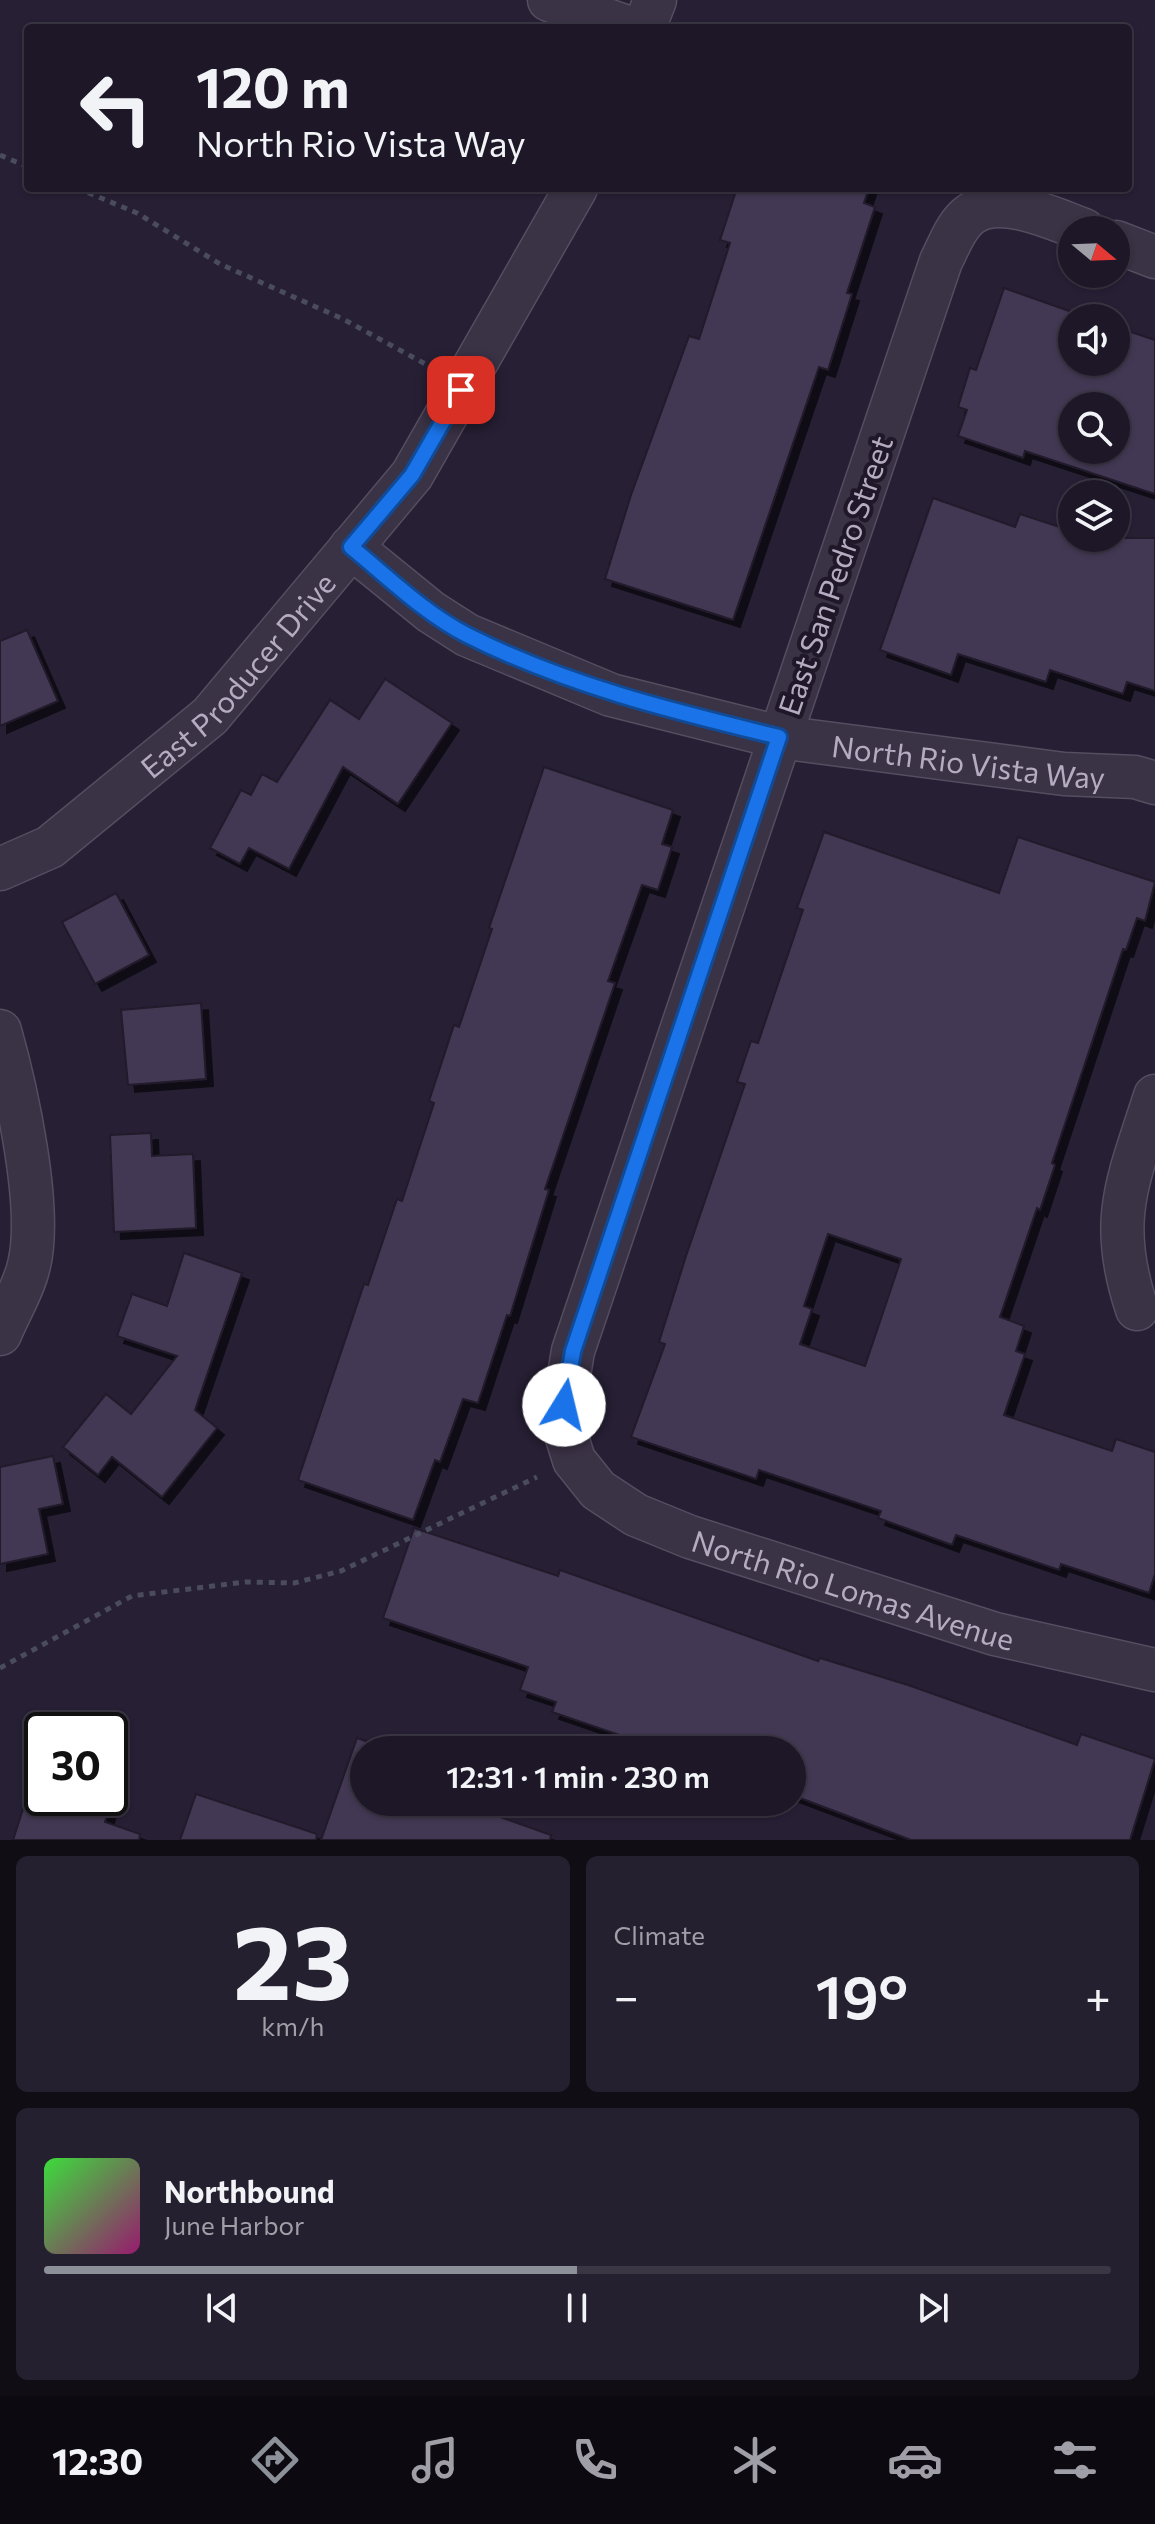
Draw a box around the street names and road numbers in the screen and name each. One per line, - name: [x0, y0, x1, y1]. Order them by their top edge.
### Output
- street label: East San Pedro Street: [769, 431, 899, 719]
- street label: East Producer Drive: [132, 564, 342, 785]
- street label: North Rio Vista Way: [830, 726, 1106, 794]
- street label: North Rio Lomas Avenue: [688, 1520, 1018, 1656]

